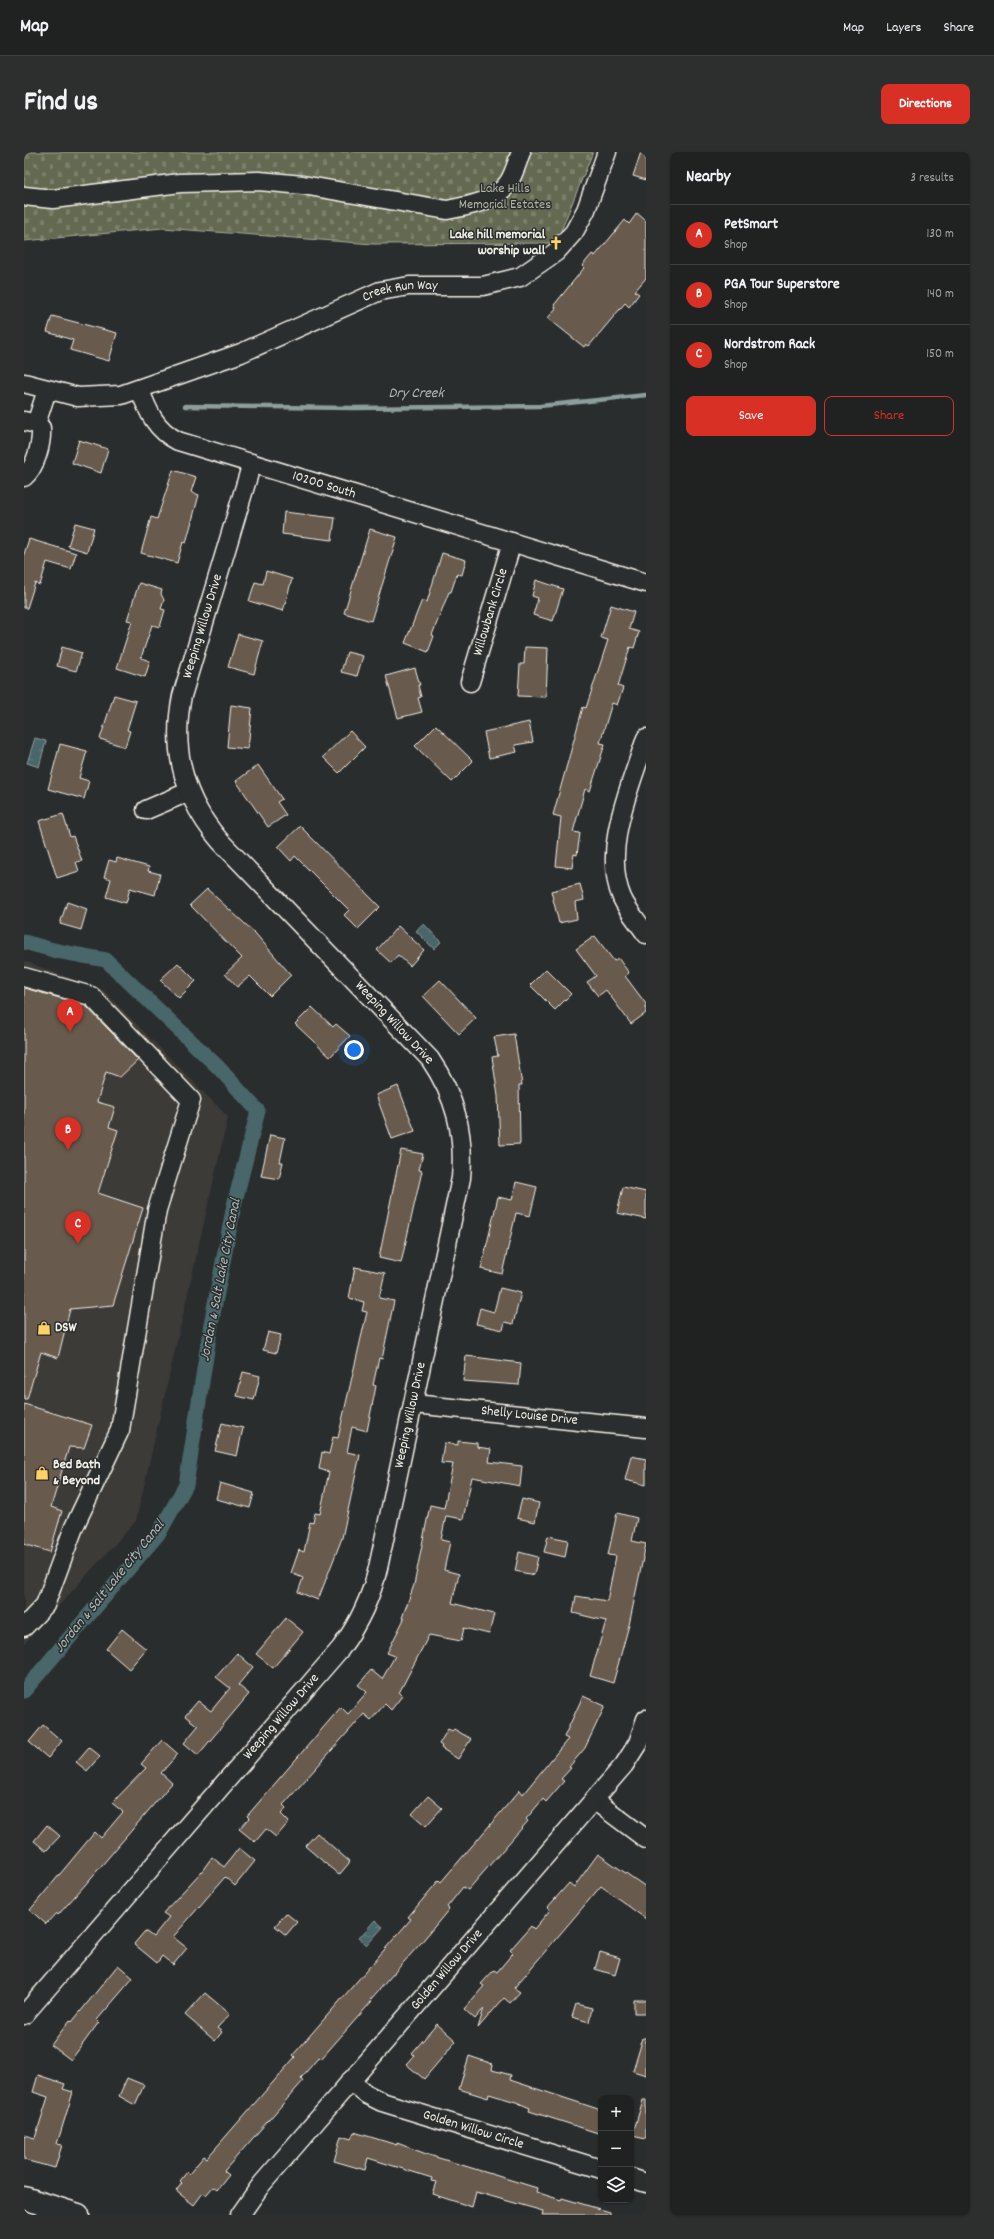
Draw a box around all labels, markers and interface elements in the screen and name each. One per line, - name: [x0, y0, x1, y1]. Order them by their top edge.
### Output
- text: Map: [20, 14, 49, 41]
- text: Map: [843, 18, 864, 38]
- text: Layers: [886, 18, 921, 38]
- text: Share: [943, 18, 974, 38]
- text: Find us: [24, 84, 98, 124]
- button: Directions: [881, 84, 970, 124]
- text: Nearby: [686, 166, 730, 190]
- text: 3 results: [910, 169, 954, 188]
- park label: Lake Hills Memorial Estates: [459, 179, 551, 215]
- text: PetSmart: [724, 214, 778, 236]
- place label: Lake hill memorial worship wall: [449, 225, 546, 261]
- text: A: [695, 225, 703, 244]
- text: 130 m: [926, 225, 954, 244]
- church icon: Lake hill memorial worship wall: [548, 235, 564, 251]
- text: Shop: [724, 236, 747, 255]
- text: PGA Tour Superstore: [724, 274, 840, 296]
- street label: Creek Run Way: [359, 276, 438, 308]
- text: B: [696, 285, 702, 304]
- text: 140 m: [927, 285, 954, 304]
- text: Shop: [724, 296, 747, 315]
- text: Nordstrom Rack: [724, 334, 815, 356]
- text: C: [696, 345, 702, 364]
- text: 150 m: [926, 345, 954, 364]
- text: Shop: [724, 356, 747, 375]
- water label: Dry Creek: [388, 383, 445, 405]
- button: Save: [686, 396, 816, 436]
- button: Share: [824, 396, 954, 436]
- street label: 10200 South: [290, 466, 358, 504]
- street label: Willowbank Circle: [468, 566, 514, 658]
- street label: Weeping Willow Drive: [178, 572, 228, 681]
- street label: Weeping Willow Drive: [350, 977, 438, 1069]
- pin: A: [57, 999, 83, 1032]
- your location: [344, 1040, 364, 1060]
- pin: B: [55, 1117, 81, 1150]
- water label: Jordan & Salt Lake City Canal: [194, 1196, 248, 1363]
- pin: C: [65, 1211, 91, 1244]
- place label: DSW: [55, 1318, 77, 1338]
- shop icon: DSW: [36, 1320, 52, 1336]
- street label: Weeping Willow Drive: [390, 1360, 432, 1470]
- street label: Shelly Louise Drive: [480, 1401, 579, 1431]
- place label: Bed Bath & Beyond: [53, 1455, 101, 1491]
- shop icon: Bed Bath & Beyond: [34, 1465, 50, 1481]
- water label: Jordan & Salt Lake City Canal: [50, 1515, 171, 1658]
- street label: Weeping Willow Drive: [239, 1669, 324, 1764]
- street label: Golden Willow Drive: [406, 1925, 488, 2015]
- map controls: [598, 2095, 634, 2203]
- button: +: [598, 2095, 634, 2131]
- street label: Golden Willow Circle: [420, 2105, 526, 2155]
- button: −: [598, 2131, 634, 2167]
- button: layers: [598, 2167, 634, 2203]

